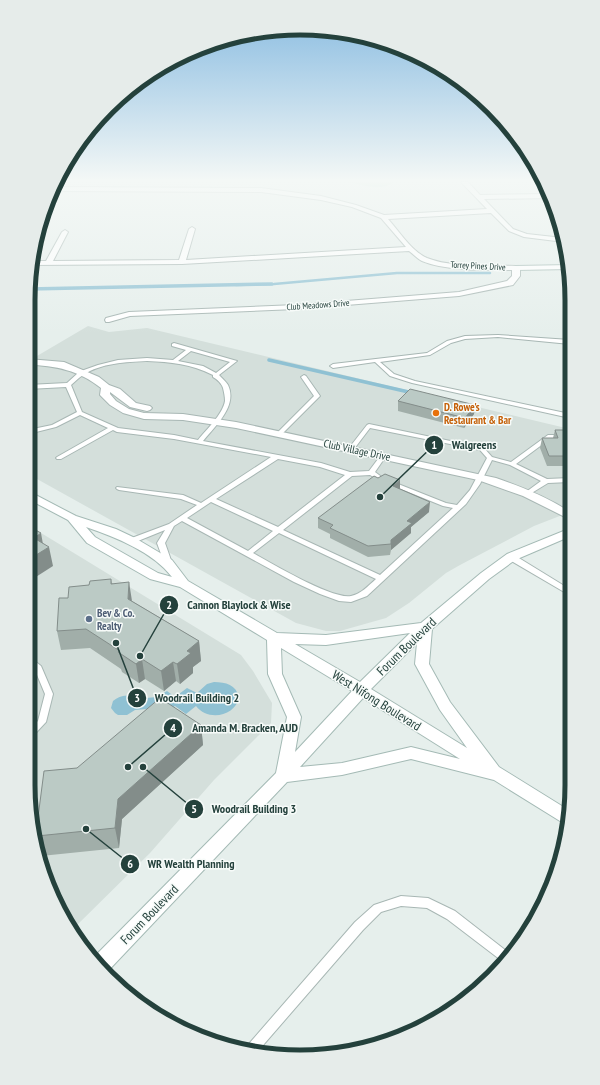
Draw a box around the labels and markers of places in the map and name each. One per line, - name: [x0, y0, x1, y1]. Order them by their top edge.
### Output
- place label: D. Rowe's Restaurant & Bar: [444, 400, 512, 427]
- marker: D. Rowe's Restaurant & Bar: [431, 408, 441, 418]
- callout: Walgreens: [424, 433, 504, 457]
- callout: Cannon Blaylock & Wise: [159, 593, 299, 617]
- place label: Bev & Co. Realty: [97, 606, 135, 633]
- marker: Bev & Co. Realty: [84, 614, 94, 624]
- callout: Woodrail Building 2: [127, 686, 247, 710]
- callout: Amanda M. Bracken, AUD: [163, 716, 307, 740]
- callout: Woodrail Building 3: [184, 797, 304, 821]
- callout: WR Wealth Planning: [120, 852, 243, 876]

